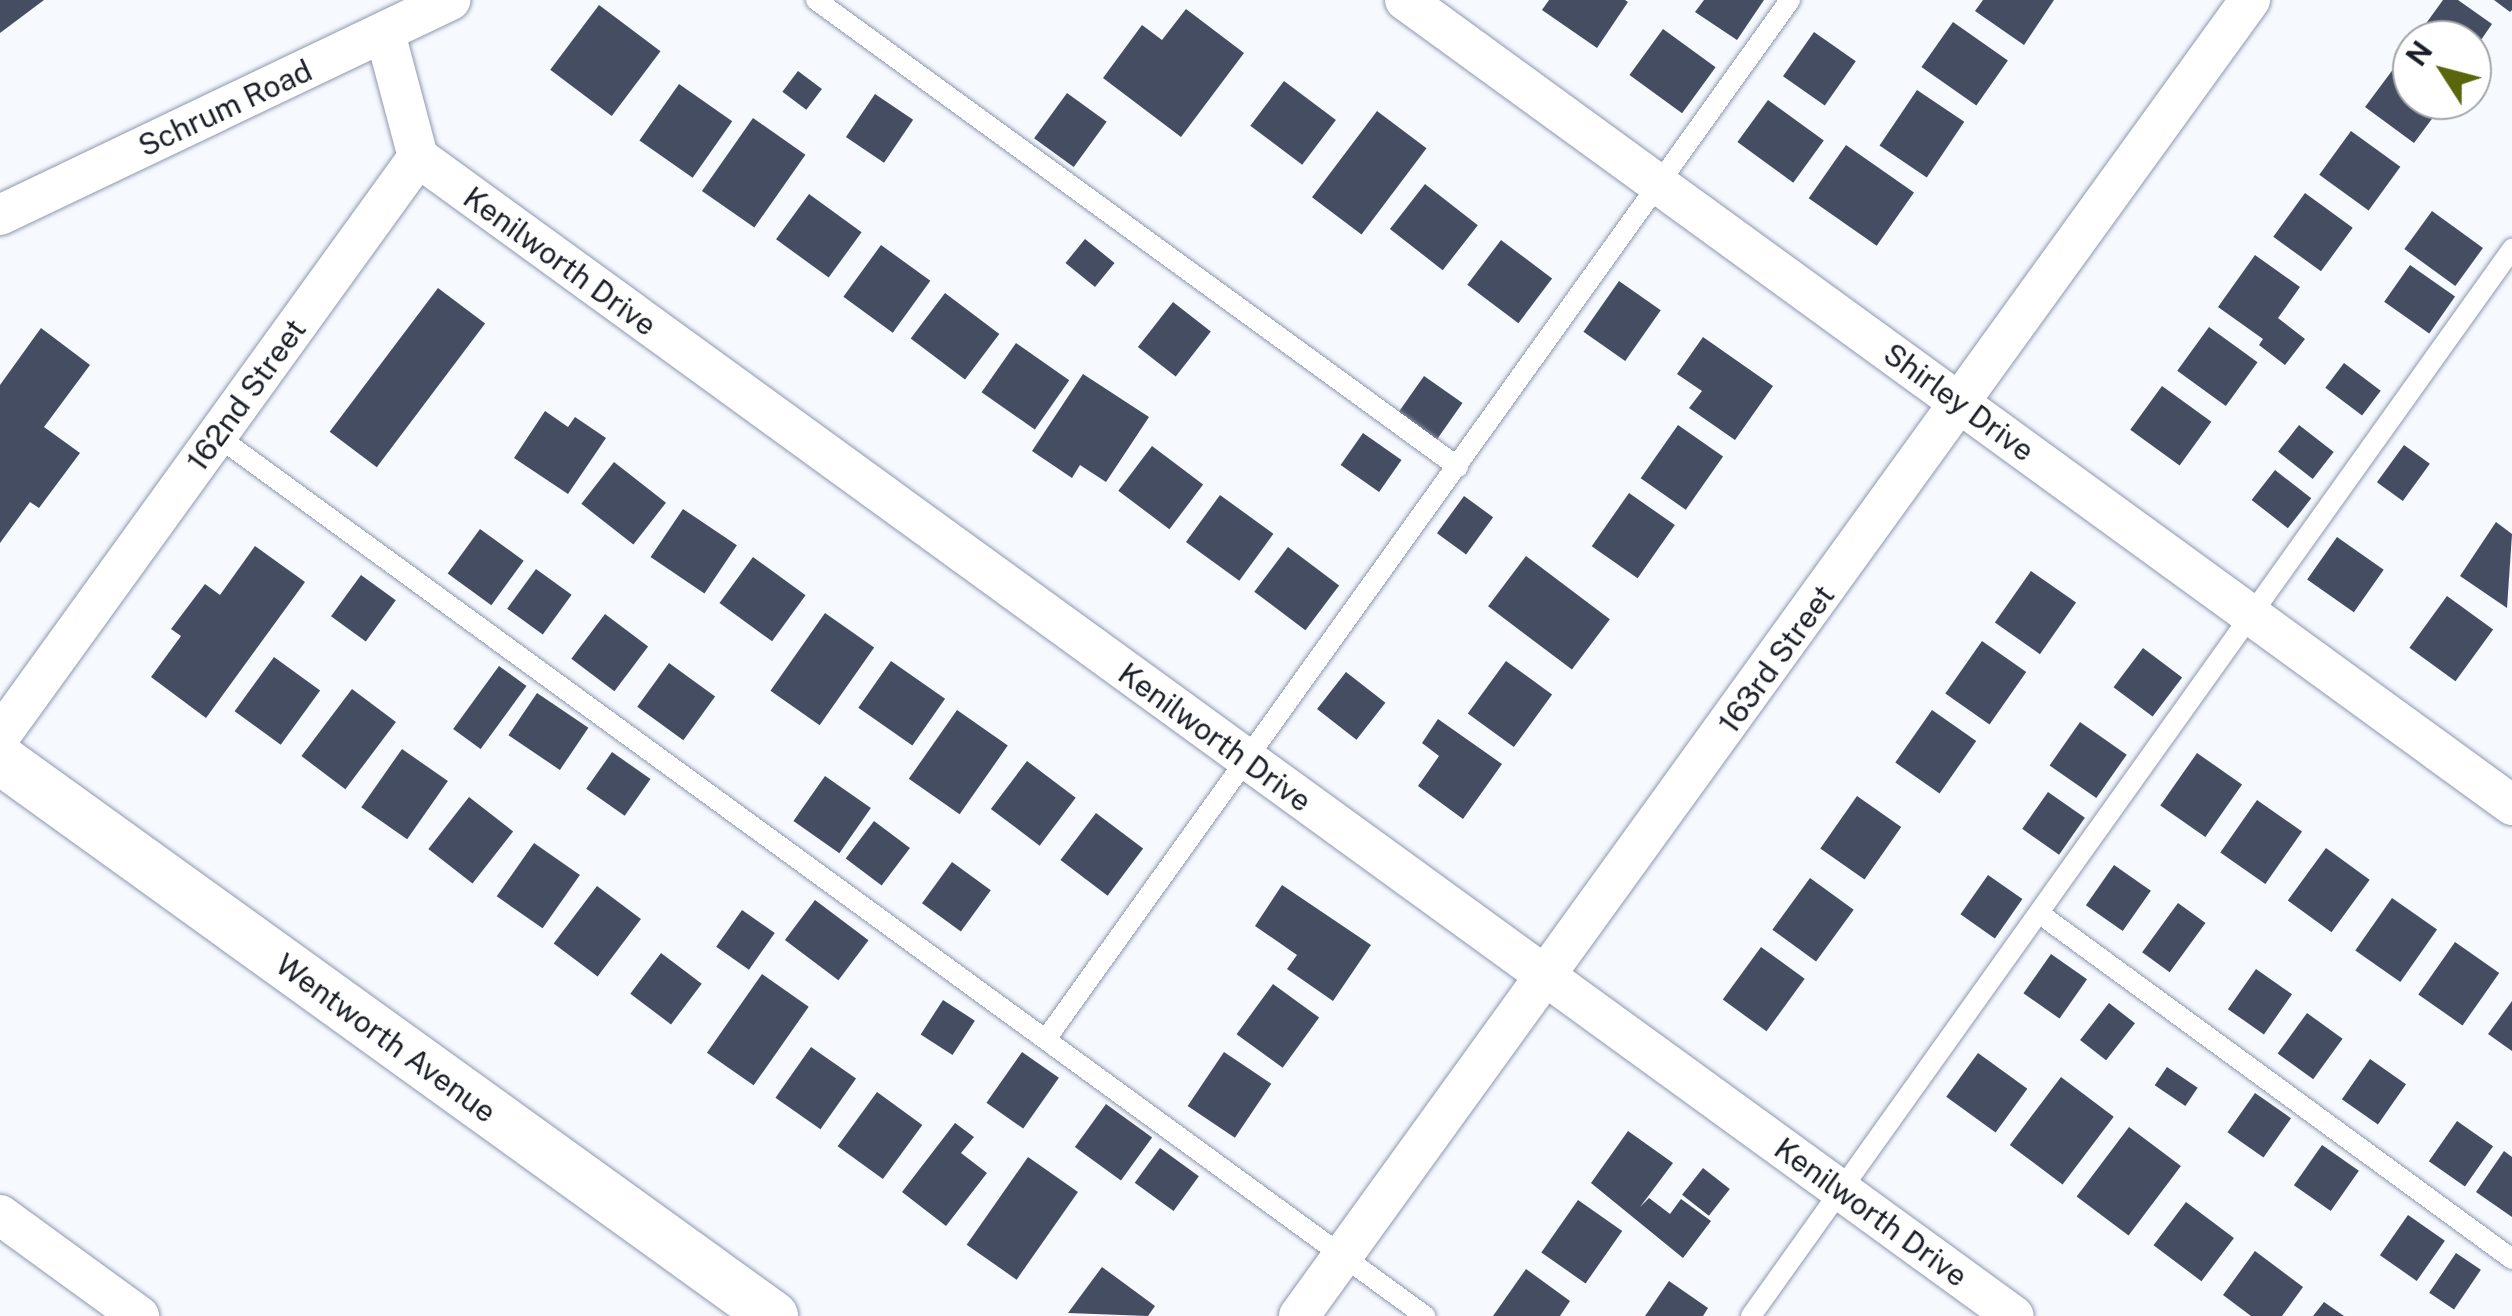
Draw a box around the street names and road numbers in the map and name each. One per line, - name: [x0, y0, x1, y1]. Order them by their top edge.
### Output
- street label: Schrum Road: [133, 52, 317, 164]
- street label: Kenilworth Drive: [457, 179, 663, 343]
- street label: 162nd Street: [179, 312, 313, 478]
- street label: Shirley Drive: [1877, 335, 2041, 469]
- street label: 163rd Street: [1710, 578, 1842, 740]
- street label: Kenilworth Drive: [1112, 655, 1318, 819]
- street label: Wentworth Avenue: [269, 946, 503, 1130]
- street label: Kenilworth Drive: [1768, 1130, 1974, 1294]

